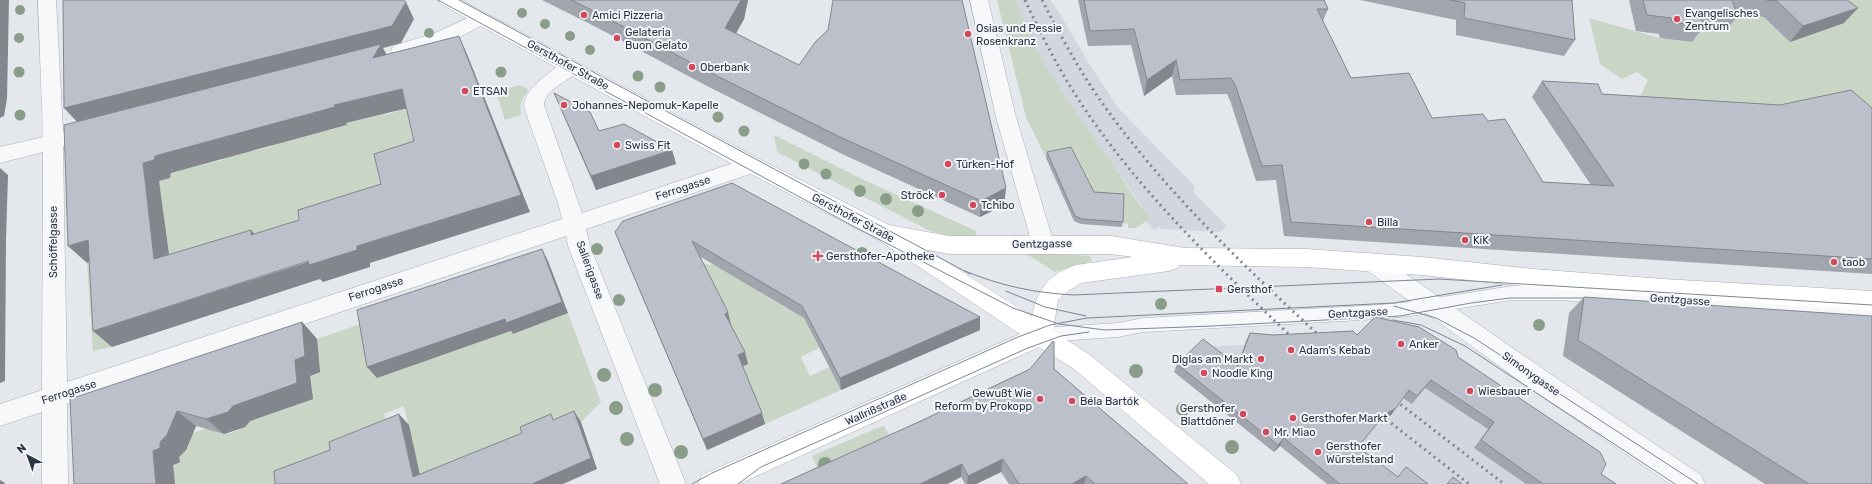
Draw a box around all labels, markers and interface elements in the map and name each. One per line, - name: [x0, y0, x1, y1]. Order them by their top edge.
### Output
- place label: Evangelisches Zentrum: [1685, 7, 1759, 33]
- place label: Amici Pizzeria: [592, 9, 663, 22]
- marker: Amici Pizzeria: [579, 10, 589, 20]
- marker: Evangelisches Zentrum: [1672, 14, 1682, 24]
- place label: Osias und Pessie Rosenkranz: [976, 22, 1062, 48]
- place label: Gelateria Buon Gelato: [625, 26, 688, 52]
- marker: Osias und Pessie Rosenkranz: [963, 29, 973, 39]
- marker: Gelateria Buon Gelato: [612, 33, 622, 43]
- street label: Gersthofer Straße: [525, 37, 611, 93]
- place label: Oberbank: [700, 61, 750, 74]
- marker: Oberbank: [687, 62, 697, 72]
- place label: ETSAN: [473, 85, 508, 98]
- marker: ETSAN: [460, 86, 470, 96]
- place label: Johannes-Nepomuk-Kapelle: [572, 99, 719, 112]
- marker: Johannes-Nepomuk-Kapelle: [559, 100, 569, 110]
- place label: Swiss Fit: [625, 139, 671, 152]
- marker: Swiss Fit: [612, 140, 622, 150]
- place label: Türken-Hof: [956, 158, 1015, 171]
- marker: Türken-Hof: [943, 159, 953, 169]
- street label: Ferrogasse: [654, 173, 712, 203]
- place label: Ströck: [901, 189, 934, 202]
- marker: Ströck: [937, 190, 947, 200]
- street label: Gersthofer Straße: [810, 191, 896, 245]
- place label: Tchibo: [981, 199, 1015, 212]
- marker: Tchibo: [968, 200, 978, 210]
- street label: Schöffelgasse: [47, 206, 60, 278]
- place label: Billa: [1377, 216, 1398, 229]
- marker: Billa: [1364, 217, 1374, 227]
- place label: KiK: [1473, 234, 1489, 247]
- marker: KiK: [1460, 235, 1470, 245]
- street label: Gentzgasse: [1012, 237, 1072, 251]
- street label: Salierigasse: [573, 239, 607, 301]
- place label: Gersthofer-Apotheke: [826, 250, 935, 263]
- marker: Gersthofer-Apotheke: [813, 251, 823, 261]
- place label: taob: [1842, 256, 1865, 269]
- marker: taob: [1829, 257, 1839, 267]
- street label: Ferrogasse: [347, 274, 405, 304]
- place label: Gersthof: [1227, 283, 1273, 296]
- marker: Gersthof: [1214, 284, 1224, 294]
- street label: Gentzgasse: [1650, 291, 1710, 309]
- street label: Gentzgasse: [1328, 305, 1388, 321]
- place label: Anker: [1409, 338, 1440, 351]
- marker: Anker: [1396, 339, 1406, 349]
- place label: Adam's Kebab: [1299, 344, 1370, 357]
- marker: Adam's Kebab: [1286, 345, 1296, 355]
- street label: Simonygasse: [1499, 349, 1563, 399]
- place label: Diglas am Markt: [1172, 353, 1254, 366]
- marker: Diglas am Markt: [1256, 354, 1266, 364]
- place label: Noodle King: [1212, 367, 1273, 380]
- marker: Noodle King: [1199, 368, 1209, 378]
- street label: Ferrogasse: [40, 377, 98, 407]
- place label: Wiesbauer: [1478, 385, 1532, 398]
- marker: Wiesbauer: [1465, 386, 1475, 396]
- place label: Gewußt Wie Reform by Prokopp: [935, 387, 1032, 413]
- street label: Wallrißstraße: [843, 390, 909, 428]
- marker: Gewußt Wie Reform by Prokopp: [1035, 394, 1045, 404]
- place label: Béla Bartók: [1080, 395, 1139, 408]
- marker: Béla Bartók: [1067, 396, 1077, 406]
- place label: Gersthofer Blattdöner: [1180, 402, 1236, 428]
- marker: Gersthofer Blattdöner: [1238, 409, 1248, 419]
- place label: Gersthofer Markt: [1301, 412, 1388, 425]
- marker: Gersthofer Markt: [1288, 413, 1298, 423]
- place label: Mr. Miao: [1274, 426, 1316, 439]
- marker: Mr. Miao: [1261, 427, 1271, 437]
- north arrow: [8, 436, 48, 476]
- place label: Gersthofer Würstelstand: [1326, 440, 1393, 466]
- text: N: [15, 441, 29, 456]
- marker: Gersthofer Würstelstand: [1313, 447, 1323, 457]

